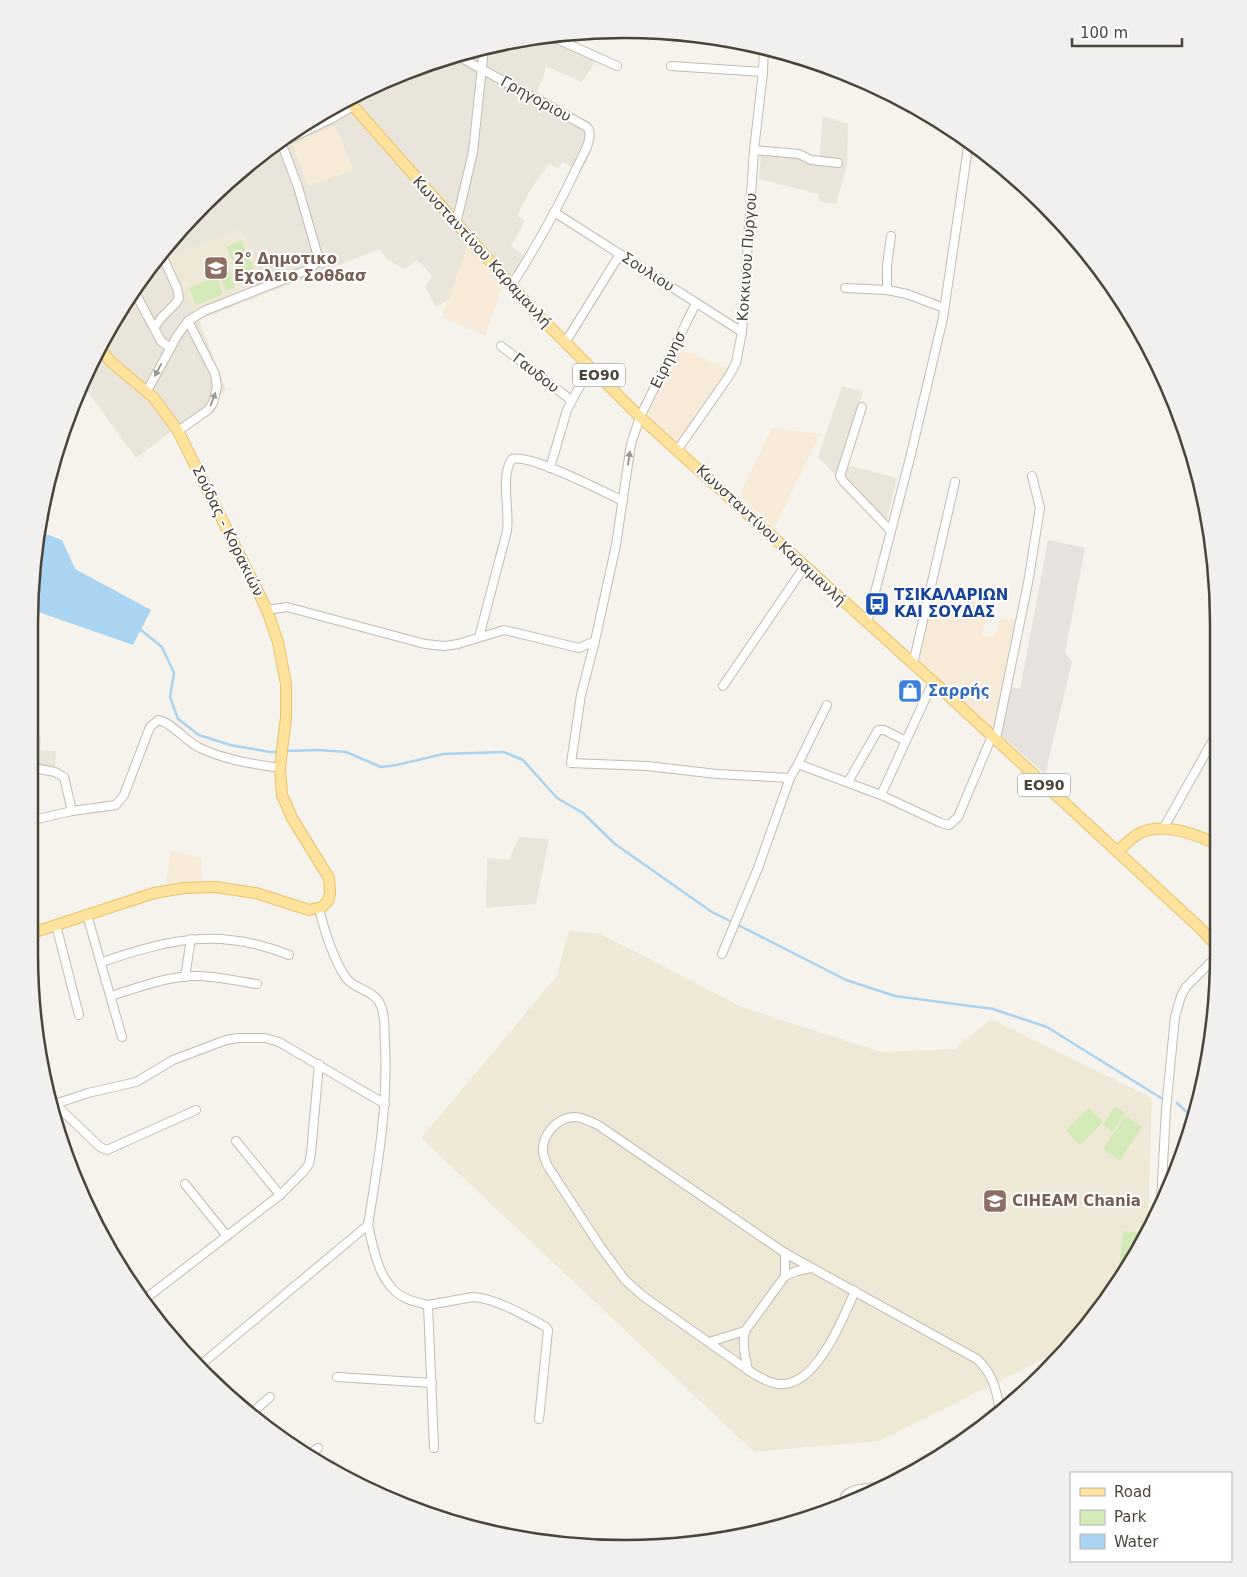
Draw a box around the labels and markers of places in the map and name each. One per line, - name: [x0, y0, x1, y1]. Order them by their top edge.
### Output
- place label: 2° Δημοτικο Εχολειο Σοθδασ: [234, 250, 367, 285]
- school or university icon: 2° Δημοτικο Εχολειο Σοθδασ: [203, 255, 229, 281]
- place label: ΤΣΙΚΑΛΑΡΙΩΝ ΚΑΙ ΣΟΥΔΑΣ: [894, 586, 1008, 621]
- bus stop icon: ΤΣΙΚΑΛΑΡΙΩΝ ΚΑΙ ΣΟΥΔΑΣ: [864, 591, 890, 617]
- shop icon: Σαρρής: [897, 678, 923, 704]
- place label: Σαρρής: [928, 682, 990, 700]
- school or university icon: CIHEAM Chania: [982, 1188, 1008, 1214]
- place label: CIHEAM Chania: [1012, 1192, 1141, 1210]

